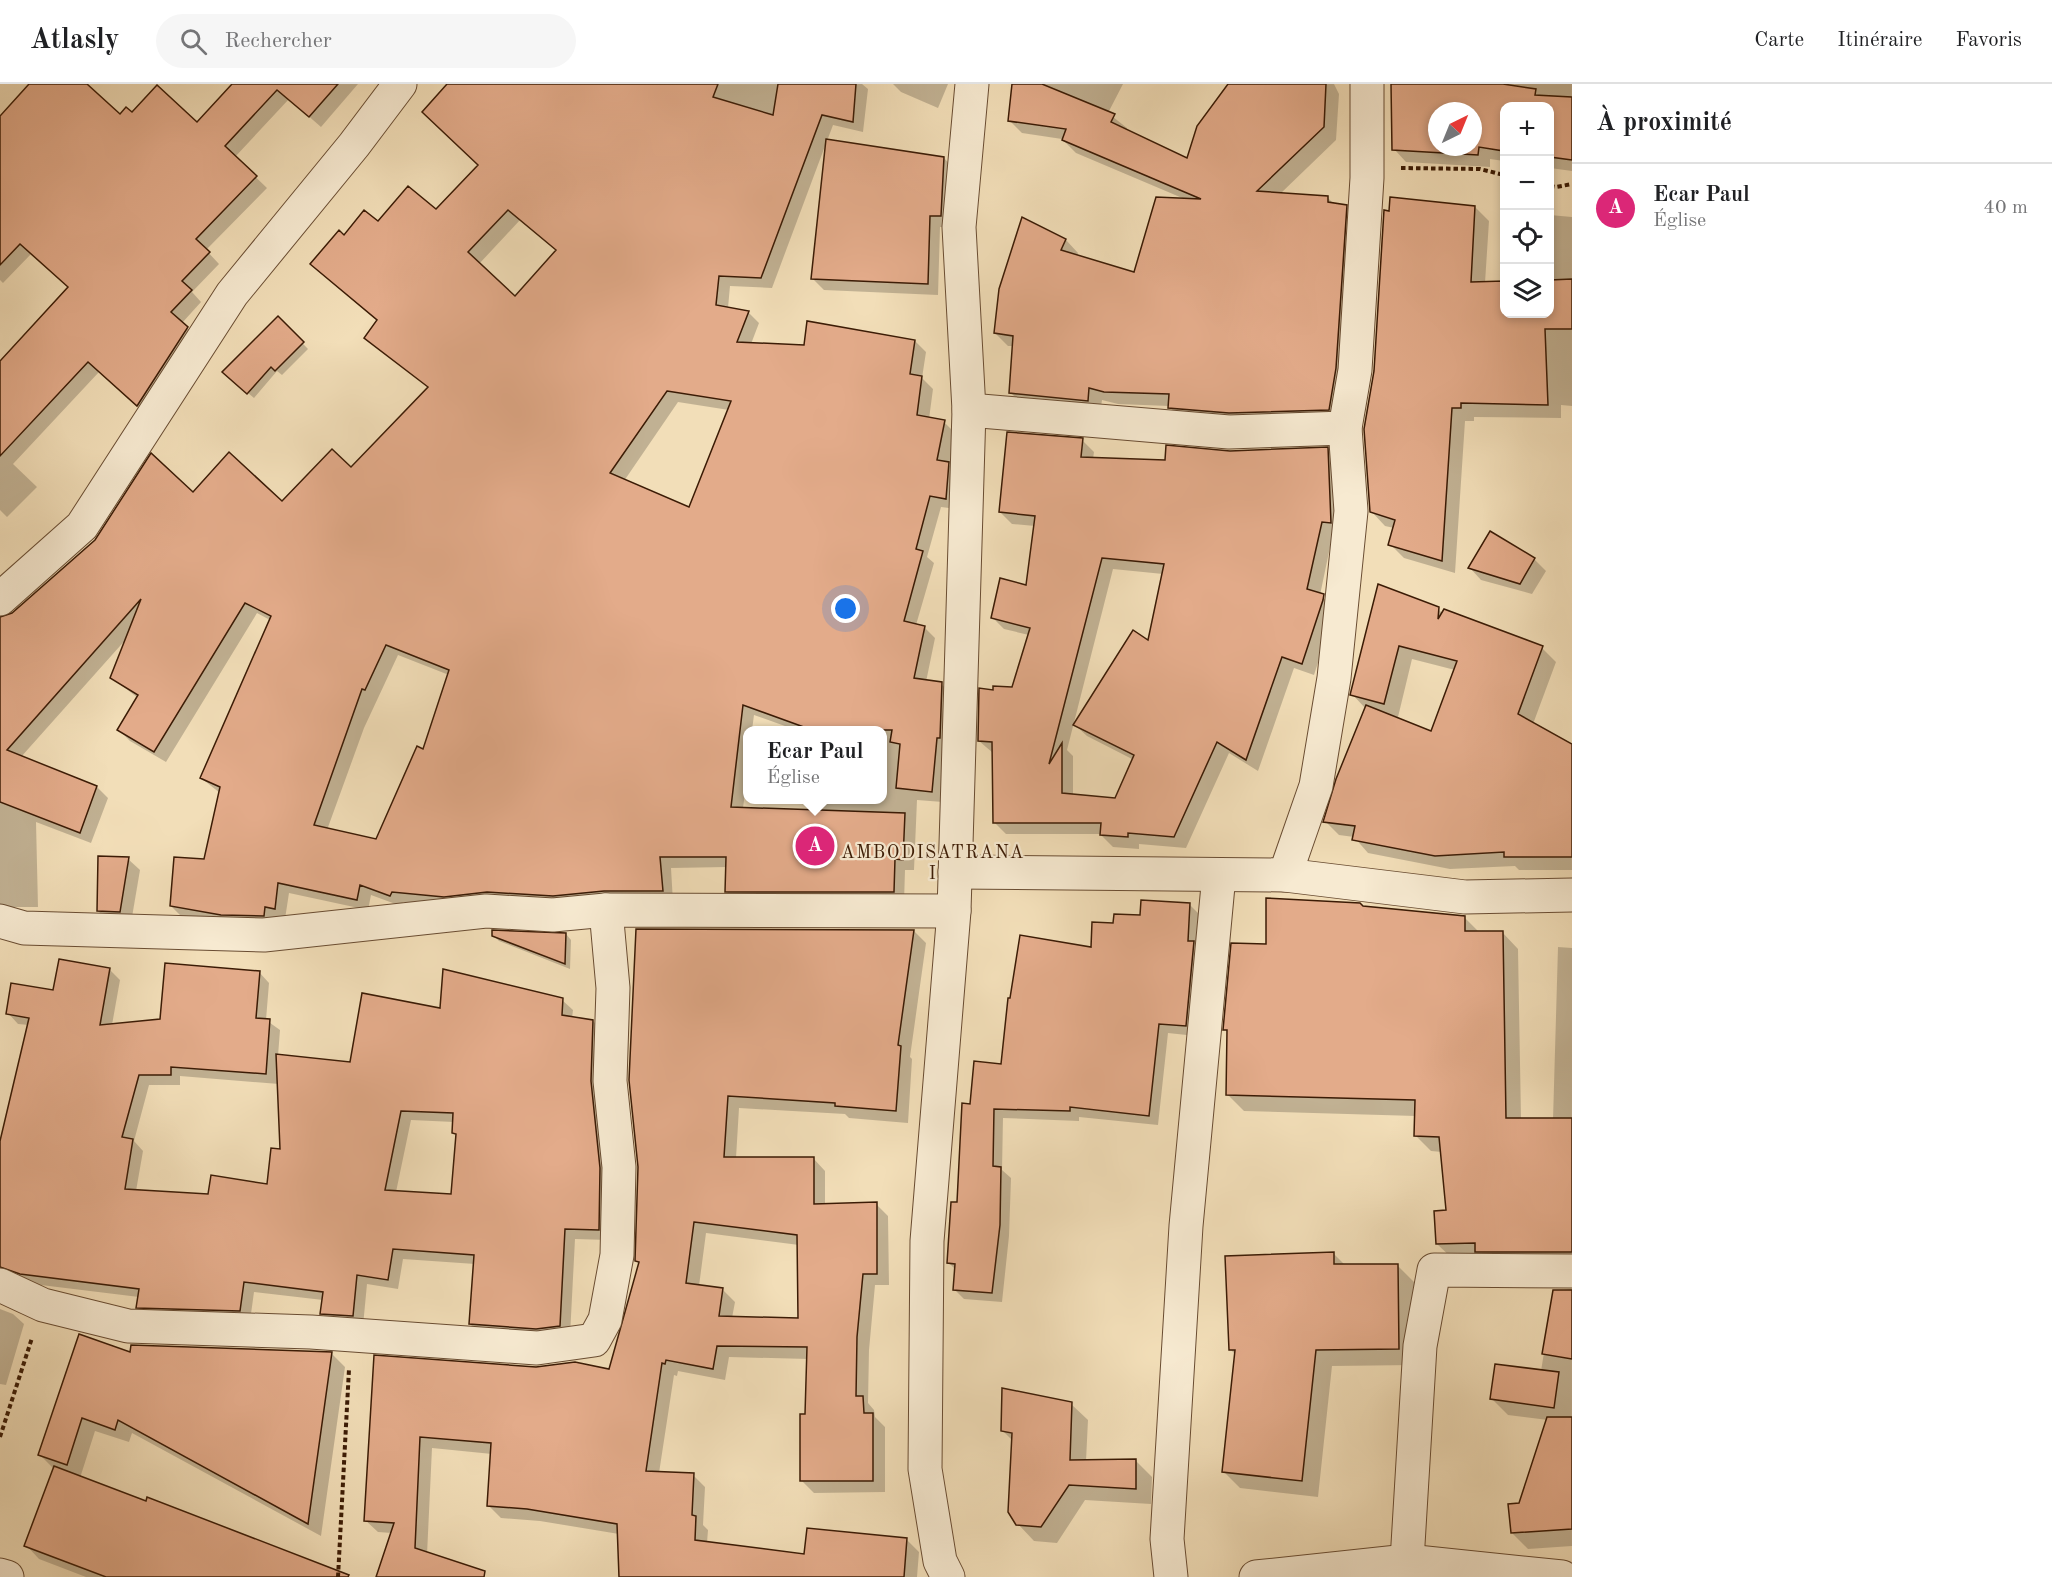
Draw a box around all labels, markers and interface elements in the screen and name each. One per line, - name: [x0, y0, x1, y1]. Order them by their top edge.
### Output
- search box: [156, 14, 576, 68]
- icon: search: [177, 25, 210, 58]
- text: Atlasly: [30, 27, 120, 55]
- text: Rechercher: [225, 30, 332, 52]
- text: Carte: [1754, 30, 1804, 51]
- text: Itinéraire: [1837, 30, 1923, 51]
- text: Favoris: [1956, 30, 2022, 51]
- north arrow: [1428, 102, 1482, 156]
- map controls: [1500, 102, 1554, 318]
- button: +: [1500, 102, 1554, 156]
- text: À proximité: [1596, 110, 1732, 136]
- button: −: [1500, 156, 1554, 210]
- text: Ecar Paul: [1653, 184, 1750, 206]
- text: A: [1608, 198, 1623, 218]
- text: 40 m: [1983, 198, 2028, 218]
- button: locate: [1500, 210, 1554, 264]
- text: Église: [1653, 211, 1706, 231]
- button: layers: [1500, 264, 1554, 318]
- your location: [831, 594, 860, 623]
- popup: [743, 726, 887, 804]
- text: Ecar Paul: [767, 741, 863, 763]
- text: Église: [767, 768, 820, 788]
- pin: A: [796, 824, 834, 868]
- district label: AMBODISATRANA I: [841, 844, 1025, 883]

